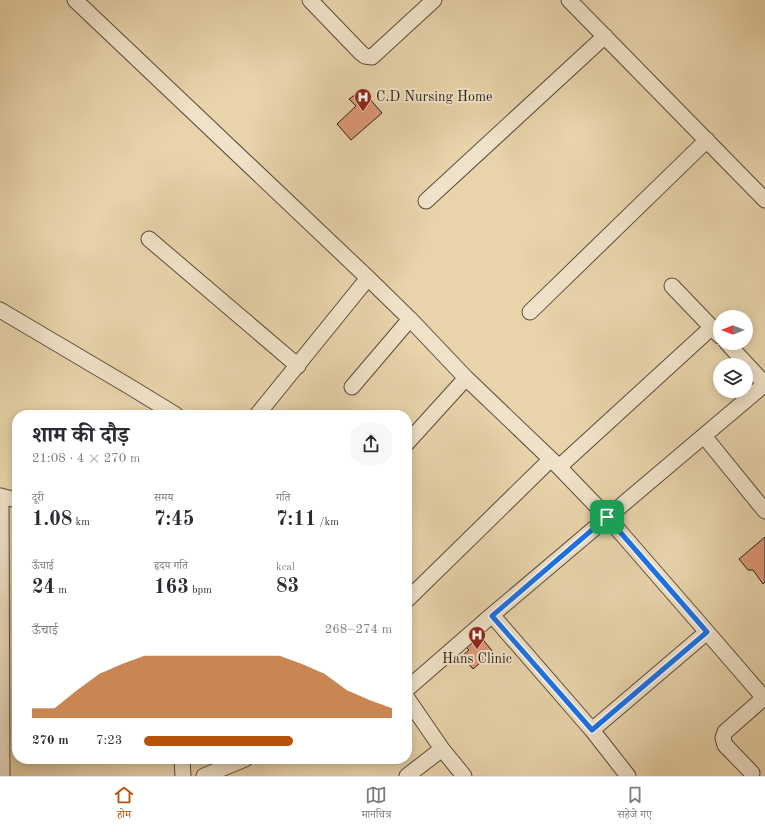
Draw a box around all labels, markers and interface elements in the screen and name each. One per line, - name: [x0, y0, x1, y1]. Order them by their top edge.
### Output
- hospital icon: C.D Nursing Home: [353, 87, 373, 112]
- place label: C.D Nursing Home: [376, 90, 493, 104]
- north arrow: [713, 310, 753, 350]
- map controls: [713, 310, 753, 398]
- button: layers: [713, 358, 753, 398]
- button: share: [350, 423, 392, 465]
- text: शाम की दौड़: [32, 425, 129, 447]
- text: 21:08 · 4 × 270 m: [32, 452, 140, 465]
- text: दूरी: [32, 493, 44, 504]
- text: समय: [154, 493, 173, 504]
- text: गति: [276, 493, 290, 504]
- pin: [590, 500, 624, 534]
- icon: arrive: [596, 506, 618, 528]
- text: 1.08: [32, 510, 72, 530]
- text: 7:45: [154, 510, 194, 530]
- text: 7:11: [276, 510, 316, 530]
- text: km: [72, 517, 90, 528]
- text: /km: [316, 517, 339, 528]
- text: ऊँचाई: [32, 561, 54, 572]
- text: हृदय गति: [154, 561, 188, 572]
- text: kcal: [276, 562, 295, 573]
- text: 83: [276, 577, 299, 597]
- text: 24: [32, 578, 55, 598]
- text: 163: [154, 578, 189, 598]
- text: m: [55, 585, 67, 596]
- text: bpm: [189, 585, 212, 596]
- text: 268–274 m: [325, 623, 392, 636]
- text: ऊँचाई: [32, 624, 58, 637]
- hospital icon: Hans Clinic: [467, 625, 487, 650]
- place label: Hans Clinic: [442, 652, 512, 666]
- text: 270 m: [32, 734, 69, 747]
- text: 7:23: [96, 734, 122, 747]
- tab: होम: [113, 784, 135, 825]
- tab: मानचित्र: [361, 784, 391, 825]
- tab: सहेजे गए: [617, 784, 652, 825]

